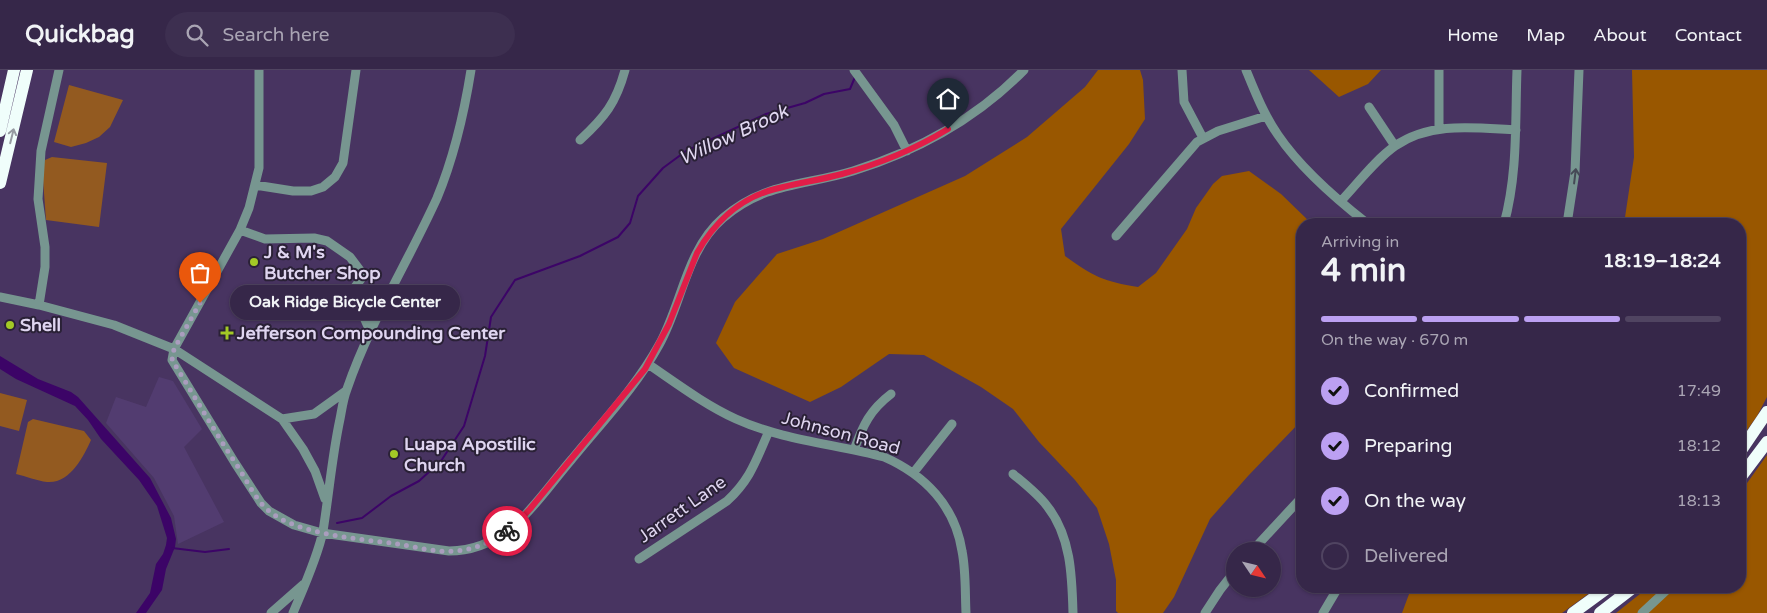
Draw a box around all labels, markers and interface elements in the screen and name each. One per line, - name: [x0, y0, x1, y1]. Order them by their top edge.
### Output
- search box: [165, 12, 515, 57]
- text: Quickbag: [25, 20, 135, 49]
- icon: search: [183, 21, 211, 49]
- text: Search here: [223, 24, 329, 46]
- text: Home: [1447, 24, 1498, 46]
- text: Map: [1526, 24, 1565, 46]
- text: About: [1593, 24, 1647, 46]
- text: Contact: [1675, 24, 1742, 46]
- pin: [927, 78, 969, 129]
- icon: home: [934, 85, 962, 113]
- water label: Willow Brook: [675, 99, 793, 170]
- one-way arrow: [8, 129, 17, 145]
- one-way arrow: [1570, 168, 1580, 184]
- text: Arriving in: [1321, 232, 1399, 252]
- place label: J & M's Butcher Shop: [263, 241, 381, 284]
- text: 18:19–18:24: [1603, 250, 1721, 272]
- pin: [179, 252, 221, 303]
- text: 4 min: [1321, 252, 1406, 290]
- marker: J & M's Butcher Shop: [248, 256, 260, 268]
- icon: bag: [186, 259, 214, 287]
- callout: Oak Ridge Bicycle Center: [230, 286, 460, 320]
- text: Oak Ridge Bicycle Center: [249, 292, 441, 312]
- place label: Shell: [20, 314, 61, 336]
- marker: Shell: [4, 319, 16, 331]
- place label: Jefferson Compounding Center: [236, 322, 506, 344]
- marker: Jefferson Compounding Center: [221, 327, 233, 339]
- text: On the way · 670 m: [1321, 330, 1468, 350]
- icon: check: [1321, 377, 1349, 405]
- text: Confirmed: [1364, 380, 1459, 402]
- text: 17:49: [1677, 381, 1721, 401]
- street label: Johnson Road: [779, 407, 903, 459]
- icon: check: [1321, 432, 1349, 460]
- place label: Luapa Apostilic Church: [404, 433, 536, 476]
- text: Preparing: [1364, 435, 1453, 457]
- text: 18:12: [1677, 436, 1721, 456]
- marker: Luapa Apostilic Church: [388, 448, 400, 460]
- street label: Jarrett Lane: [634, 471, 730, 547]
- icon: check: [1321, 487, 1349, 515]
- text: On the way: [1364, 490, 1466, 512]
- text: 18:13: [1677, 491, 1721, 511]
- courier: [482, 506, 532, 556]
- icon: bike: [493, 517, 521, 545]
- north arrow: [1226, 542, 1281, 598]
- map controls: [1226, 542, 1281, 597]
- text: Delivered: [1364, 545, 1449, 567]

